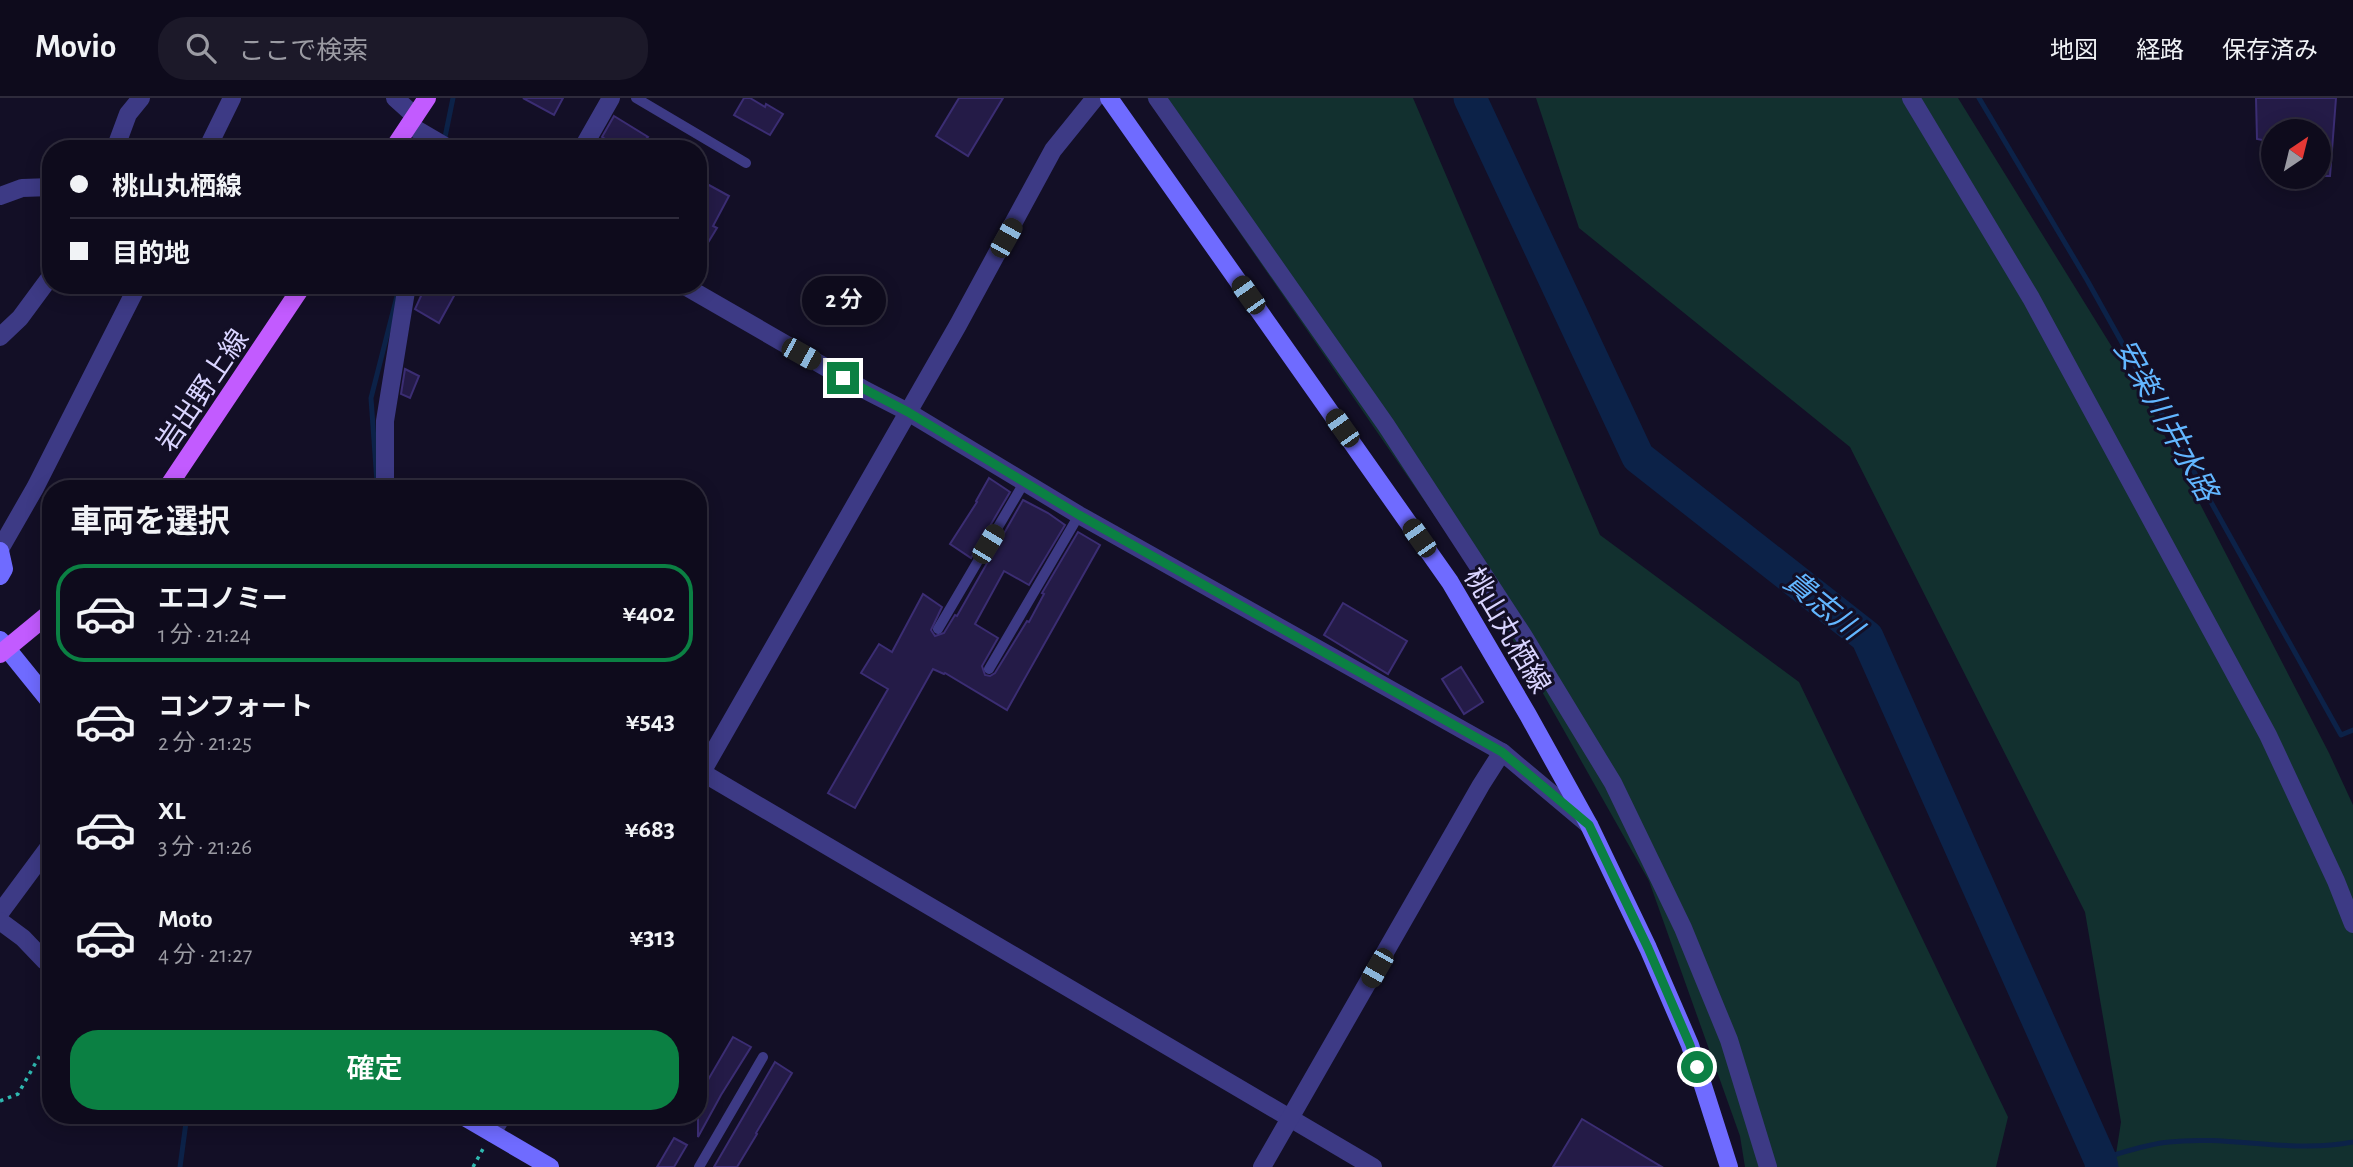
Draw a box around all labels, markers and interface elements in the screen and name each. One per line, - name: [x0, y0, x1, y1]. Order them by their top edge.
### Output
- search box: [158, 17, 648, 80]
- icon: search: [182, 29, 220, 67]
- text: Movio: [35, 31, 116, 64]
- text: ここで検索: [238, 38, 368, 64]
- text: 地図: [2050, 39, 2098, 63]
- text: 経路: [2136, 39, 2184, 63]
- text: 保存済み: [2222, 39, 2318, 63]
- north arrow: [2261, 119, 2331, 189]
- map controls: [2261, 119, 2331, 189]
- text: 桃山丸栖線: [112, 174, 242, 200]
- car: [987, 215, 1026, 261]
- text: 目的地: [112, 241, 190, 267]
- car: [1228, 272, 1269, 318]
- callout: 2 分: [801, 276, 885, 326]
- text: 2 分: [825, 289, 863, 312]
- street label: 岩出野上線: [151, 324, 254, 457]
- water label: 安楽川井水路: [2108, 334, 2225, 509]
- car: [778, 335, 825, 373]
- route end: [827, 362, 859, 394]
- car: [1322, 405, 1363, 451]
- text: 車両を選択: [70, 506, 230, 538]
- car: [1399, 515, 1440, 561]
- car: [969, 521, 1008, 567]
- street label: 桃山丸栖線: [1458, 563, 1556, 698]
- water label: 貴志川: [1778, 564, 1870, 648]
- icon: car: [74, 582, 137, 645]
- text: エコノミー: [158, 586, 288, 612]
- text: ¥402: [622, 600, 675, 626]
- text: 1 分 · 21:24: [158, 624, 251, 647]
- icon: car: [74, 690, 137, 753]
- text: コンフォート: [158, 694, 313, 720]
- text: ¥543: [626, 708, 675, 734]
- text: 2 分 · 21:25: [158, 732, 252, 755]
- icon: car: [74, 798, 137, 861]
- text: XL: [158, 798, 185, 824]
- text: ¥683: [625, 816, 675, 842]
- text: 3 分 · 21:26: [158, 836, 252, 859]
- icon: car: [74, 906, 137, 969]
- text: Moto: [158, 906, 213, 932]
- text: ¥313: [630, 924, 675, 950]
- text: 4 分 · 21:27: [158, 944, 252, 967]
- car: [1358, 945, 1397, 991]
- button: 確定: [70, 1030, 679, 1110]
- route start: [1681, 1051, 1713, 1083]

